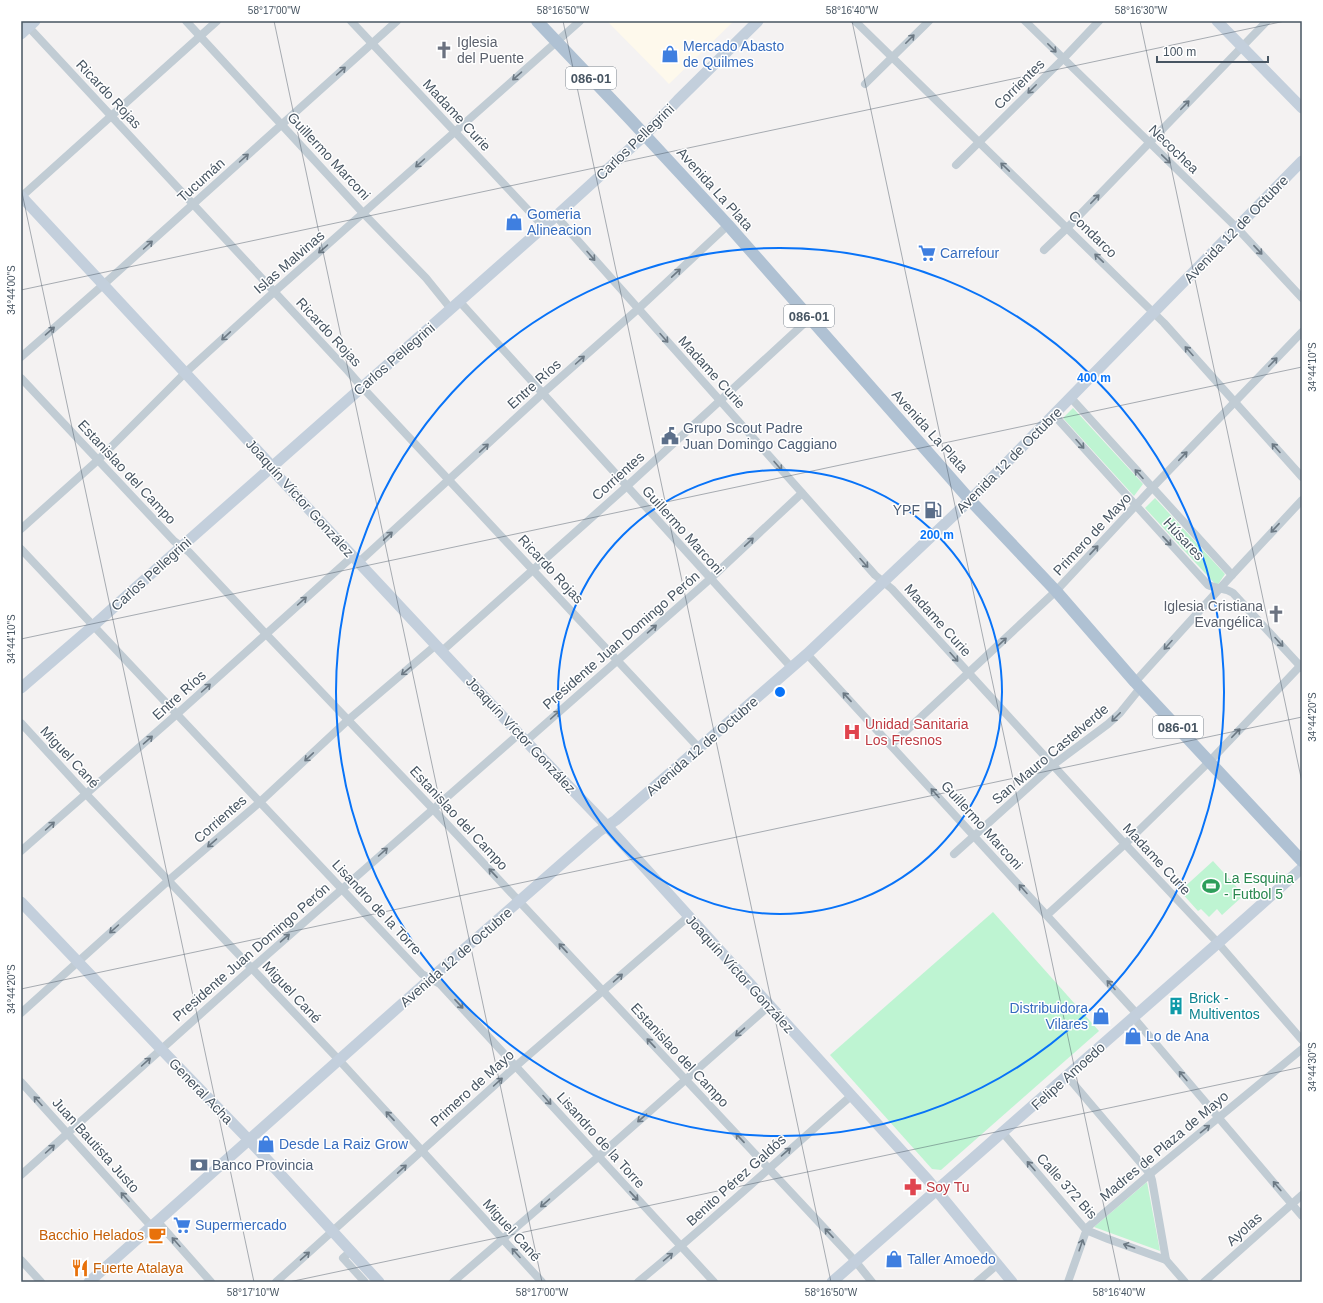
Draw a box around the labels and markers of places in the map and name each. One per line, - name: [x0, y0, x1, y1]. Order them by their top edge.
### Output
- place label: Iglesia del Puente: [457, 34, 524, 66]
- place label: Mercado Abasto de Quilmes: [683, 38, 784, 70]
- church icon: Iglesia del Puente: [434, 40, 454, 60]
- shop icon: Mercado Abasto de Quilmes: [660, 44, 680, 64]
- place label: Gomeria Alineacion: [527, 206, 592, 238]
- shop icon: Gomeria Alineacion: [504, 212, 524, 232]
- supermarket icon: Carrefour: [917, 243, 937, 263]
- place label: Carrefour: [940, 245, 999, 261]
- place label: Grupo Scout Padre Juan Domingo Caggiano: [683, 420, 837, 452]
- public building icon: Grupo Scout Padre Juan Domingo Caggiano: [660, 426, 680, 446]
- fuel station icon: YPF: [923, 500, 943, 520]
- place label: YPF: [893, 502, 920, 518]
- place label: Iglesia Cristiana Evangélica: [1163, 598, 1263, 630]
- church icon: Iglesia Cristiana Evangélica: [1266, 604, 1286, 624]
- centre of rings: [773, 685, 787, 699]
- place label: Unidad Sanitaria Los Fresnos: [865, 716, 969, 748]
- hospital icon: Unidad Sanitaria Los Fresnos: [842, 722, 862, 742]
- place label: La Esquina - Futbol 5: [1224, 870, 1294, 902]
- sports icon: La Esquina - Futbol 5: [1201, 876, 1221, 896]
- place label: Brick - Multiventos: [1189, 990, 1260, 1022]
- building icon: Brick - Multiventos: [1166, 996, 1186, 1016]
- place label: Distribuidora Vilares: [1009, 1000, 1088, 1032]
- shop icon: Distribuidora Vilares: [1091, 1006, 1111, 1026]
- shop icon: Lo de Ana: [1123, 1026, 1143, 1046]
- place label: Lo de Ana: [1146, 1028, 1209, 1044]
- shop icon: Desde La Raiz Grow: [256, 1134, 276, 1154]
- place label: Desde La Raiz Grow: [279, 1136, 409, 1152]
- bank icon: Banco Provincia: [189, 1155, 209, 1175]
- place label: Banco Provincia: [212, 1157, 313, 1173]
- pharmacy icon: Soy Tu: [903, 1177, 923, 1197]
- place label: Soy Tu: [926, 1179, 970, 1195]
- supermarket icon: Supermercado: [172, 1215, 192, 1235]
- place label: Supermercado: [195, 1217, 287, 1233]
- cafe icon: Bacchio Helados: [147, 1225, 167, 1245]
- place label: Bacchio Helados: [39, 1227, 144, 1243]
- shop icon: Taller Amoedo: [884, 1249, 904, 1269]
- place label: Taller Amoedo: [907, 1251, 996, 1267]
- restaurant icon: Fuerte Atalaya: [70, 1258, 90, 1278]
- place label: Fuerte Atalaya: [93, 1260, 183, 1276]

